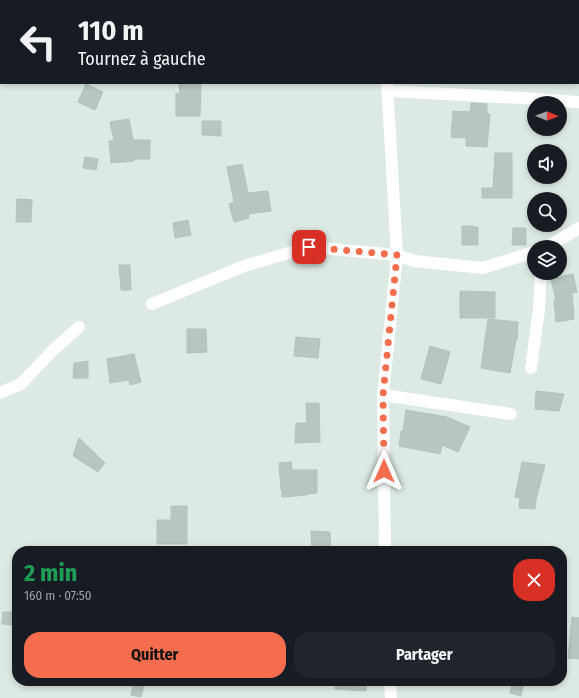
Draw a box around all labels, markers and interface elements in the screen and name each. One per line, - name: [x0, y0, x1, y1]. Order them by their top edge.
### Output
- text: 110 m: [78, 14, 144, 47]
- icon: left: [12, 16, 64, 68]
- text: Tournez à gauche: [78, 48, 206, 70]
- north arrow: [527, 96, 567, 136]
- map controls: [527, 96, 567, 280]
- button: sound: [527, 144, 567, 184]
- button: search: [527, 192, 567, 232]
- pin: [292, 230, 326, 264]
- icon: arrive: [298, 236, 320, 258]
- button: layers: [527, 240, 567, 280]
- position arrow: [363, 450, 405, 492]
- text: 2 min: [24, 559, 77, 587]
- button: close: [513, 559, 555, 601]
- text: 160 m · 07:50: [24, 588, 92, 603]
- button: Quitter: [24, 632, 286, 678]
- button: Partager: [294, 632, 555, 678]

